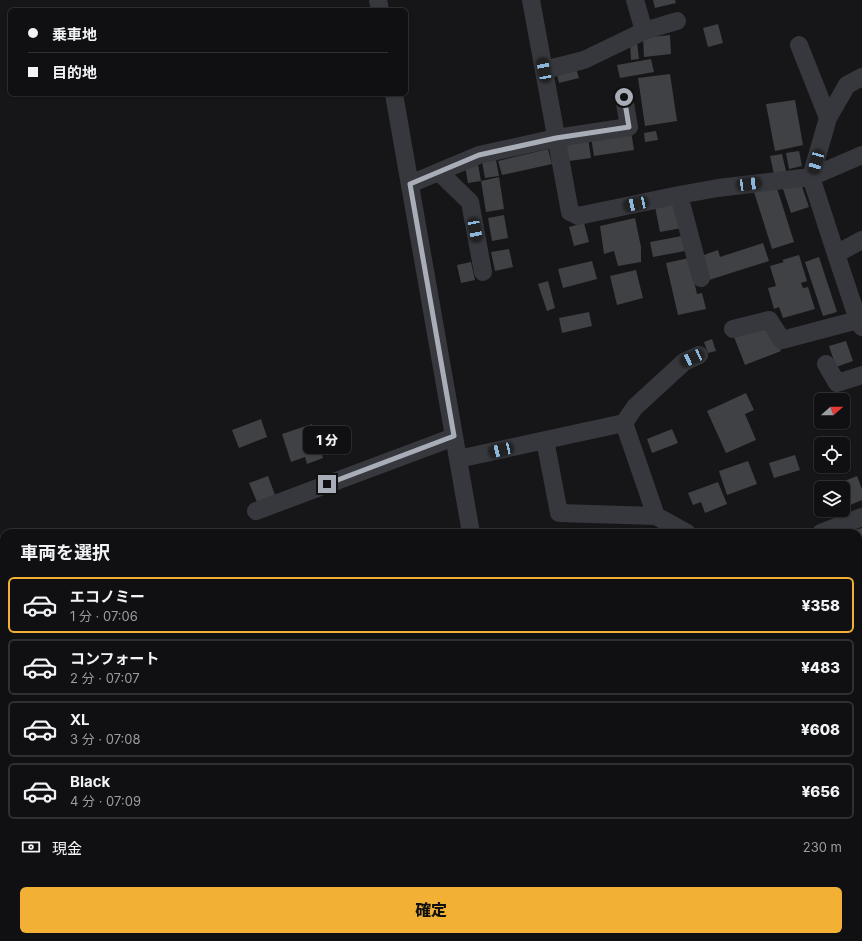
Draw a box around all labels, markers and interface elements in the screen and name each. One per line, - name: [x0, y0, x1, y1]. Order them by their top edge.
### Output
- text: 乗車地: [52, 25, 97, 44]
- car: [536, 57, 552, 83]
- text: 目的地: [52, 63, 97, 82]
- route start: [615, 88, 633, 106]
- car: [807, 149, 825, 175]
- car: [736, 177, 762, 191]
- car: [623, 196, 649, 212]
- car: [467, 217, 483, 243]
- car: [679, 347, 705, 369]
- north arrow: [814, 393, 850, 429]
- map controls: [814, 393, 850, 517]
- callout: 1 分: [303, 426, 351, 454]
- text: 1 分: [316, 432, 338, 448]
- button: locate: [814, 437, 850, 473]
- car: [488, 441, 514, 459]
- route end: [318, 475, 336, 493]
- button: layers: [814, 481, 850, 517]
- text: 車両を選択: [20, 542, 110, 563]
- icon: car: [22, 587, 58, 623]
- text: エコノミー: [70, 587, 145, 606]
- text: ¥358: [802, 596, 840, 615]
- text: 1 分 · 07:06: [70, 608, 138, 624]
- icon: car: [22, 649, 58, 685]
- text: コンフォート: [70, 649, 160, 668]
- text: ¥483: [801, 658, 840, 677]
- text: 2 分 · 07:07: [70, 670, 140, 686]
- text: XL: [70, 710, 90, 729]
- icon: car: [22, 711, 58, 747]
- text: ¥608: [801, 720, 840, 739]
- text: 3 分 · 07:08: [70, 731, 141, 747]
- text: Black: [70, 772, 110, 791]
- icon: car: [22, 773, 58, 809]
- text: ¥656: [802, 782, 840, 801]
- text: 4 分 · 07:09: [70, 793, 141, 809]
- icon: cash: [20, 836, 42, 858]
- text: 現金: [52, 839, 82, 858]
- text: 230 m: [803, 839, 842, 855]
- button: 確定: [20, 887, 842, 933]

